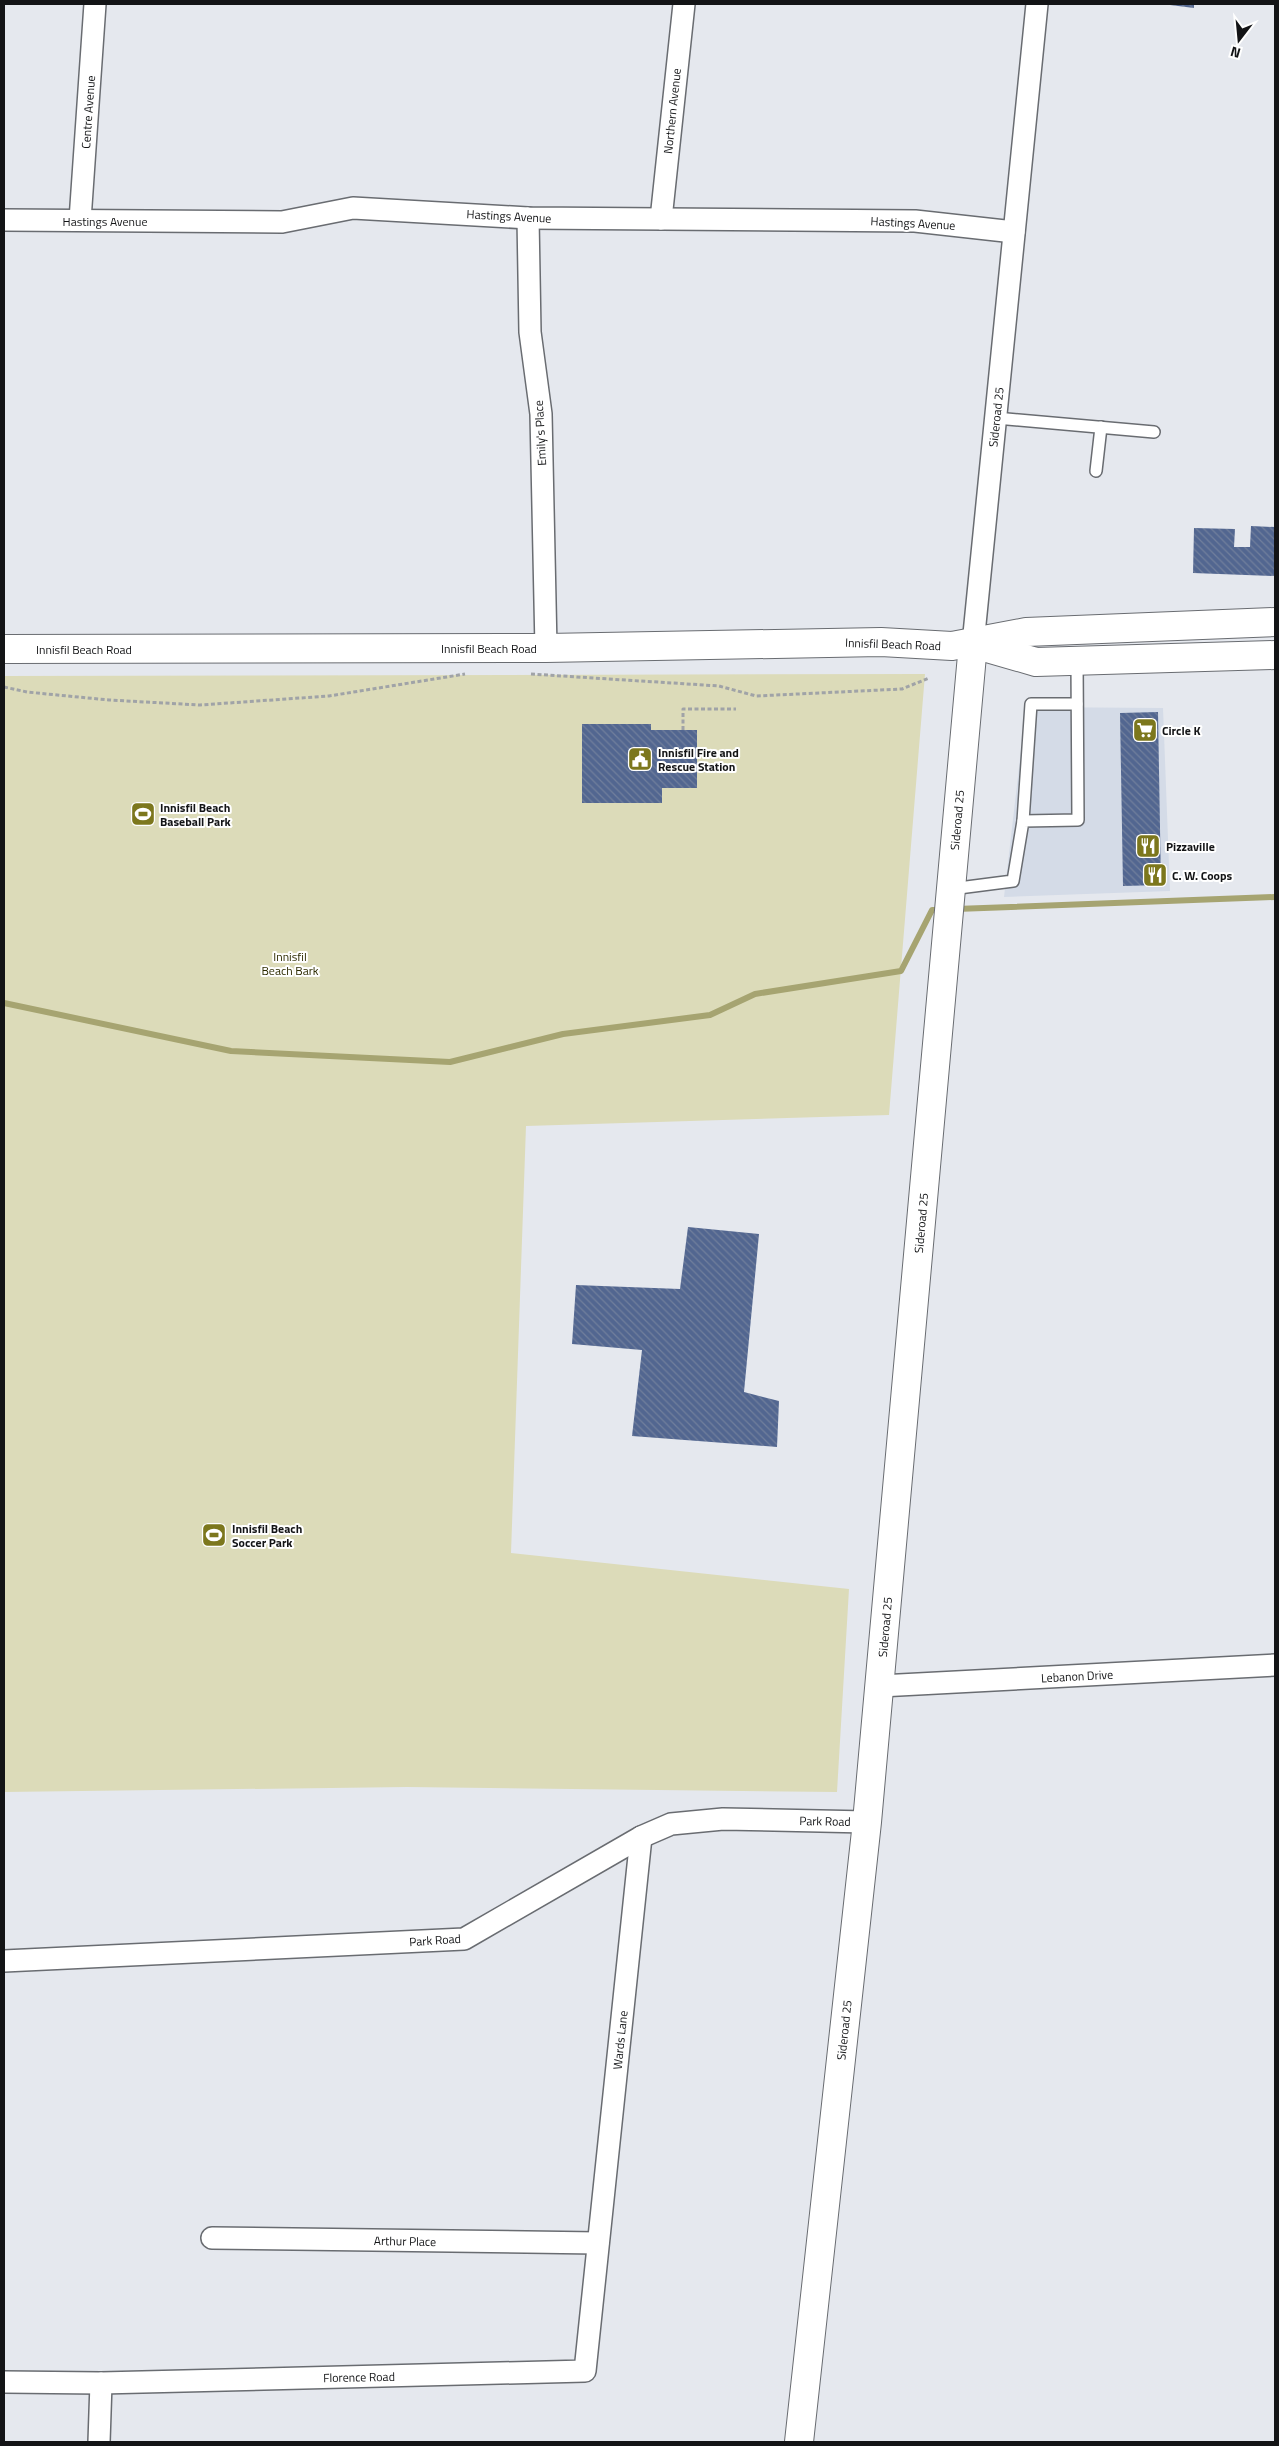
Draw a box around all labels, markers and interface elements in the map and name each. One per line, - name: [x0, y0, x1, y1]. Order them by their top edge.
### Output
- north arrow: [1214, 15, 1264, 65]
- text: N: [1228, 42, 1243, 64]
- street label: Northern Avenue: [658, 67, 686, 155]
- street label: Centre Avenue: [76, 75, 100, 149]
- street label: Hastings Avenue: [466, 204, 552, 228]
- street label: Hastings Avenue: [870, 211, 956, 235]
- street label: Hastings Avenue: [63, 212, 147, 231]
- street label: Sideroad 25: [983, 386, 1009, 448]
- street label: Emily's Place: [529, 400, 551, 466]
- street label: Innisfil Beach Road: [845, 633, 941, 655]
- street label: Innisfil Beach Road: [441, 639, 537, 658]
- street label: Innisfil Beach Road: [36, 640, 132, 659]
- supermarket icon: Circle K: [1132, 717, 1158, 743]
- place label: Circle K: [1162, 721, 1201, 740]
- place label: Innisfil Fire and Rescue Station: [658, 743, 739, 776]
- public building icon: Innisfil Fire and Rescue Station: [627, 746, 653, 772]
- street label: Sideroad 25: [945, 789, 969, 851]
- place label: Innisfil Beach Baseball Park: [160, 798, 232, 831]
- sports icon: Innisfil Beach Baseball Park: [130, 801, 156, 827]
- restaurant icon: Pizzaville: [1135, 833, 1161, 859]
- place label: Pizzaville: [1166, 837, 1215, 856]
- restaurant icon: C. W. Coops: [1142, 862, 1168, 888]
- place label: C. W. Coops: [1172, 866, 1232, 885]
- park label: Innisfil Beach Bark: [261, 947, 319, 980]
- street label: Sideroad 25: [909, 1192, 933, 1254]
- place label: Innisfil Beach Soccer Park: [232, 1519, 302, 1552]
- sports icon: Innisfil Beach Soccer Park: [201, 1522, 227, 1548]
- street label: Sideroad 25: [873, 1596, 897, 1658]
- street label: Lebanon Drive: [1040, 1665, 1114, 1687]
- street label: Park Road: [799, 1811, 851, 1831]
- street label: Park Road: [409, 1929, 461, 1951]
- street label: Sideroad 25: [831, 1999, 857, 2061]
- street label: Wards Lane: [607, 2010, 633, 2070]
- street label: Arthur Place: [374, 2231, 436, 2251]
- street label: Florence Road: [323, 2367, 395, 2387]

